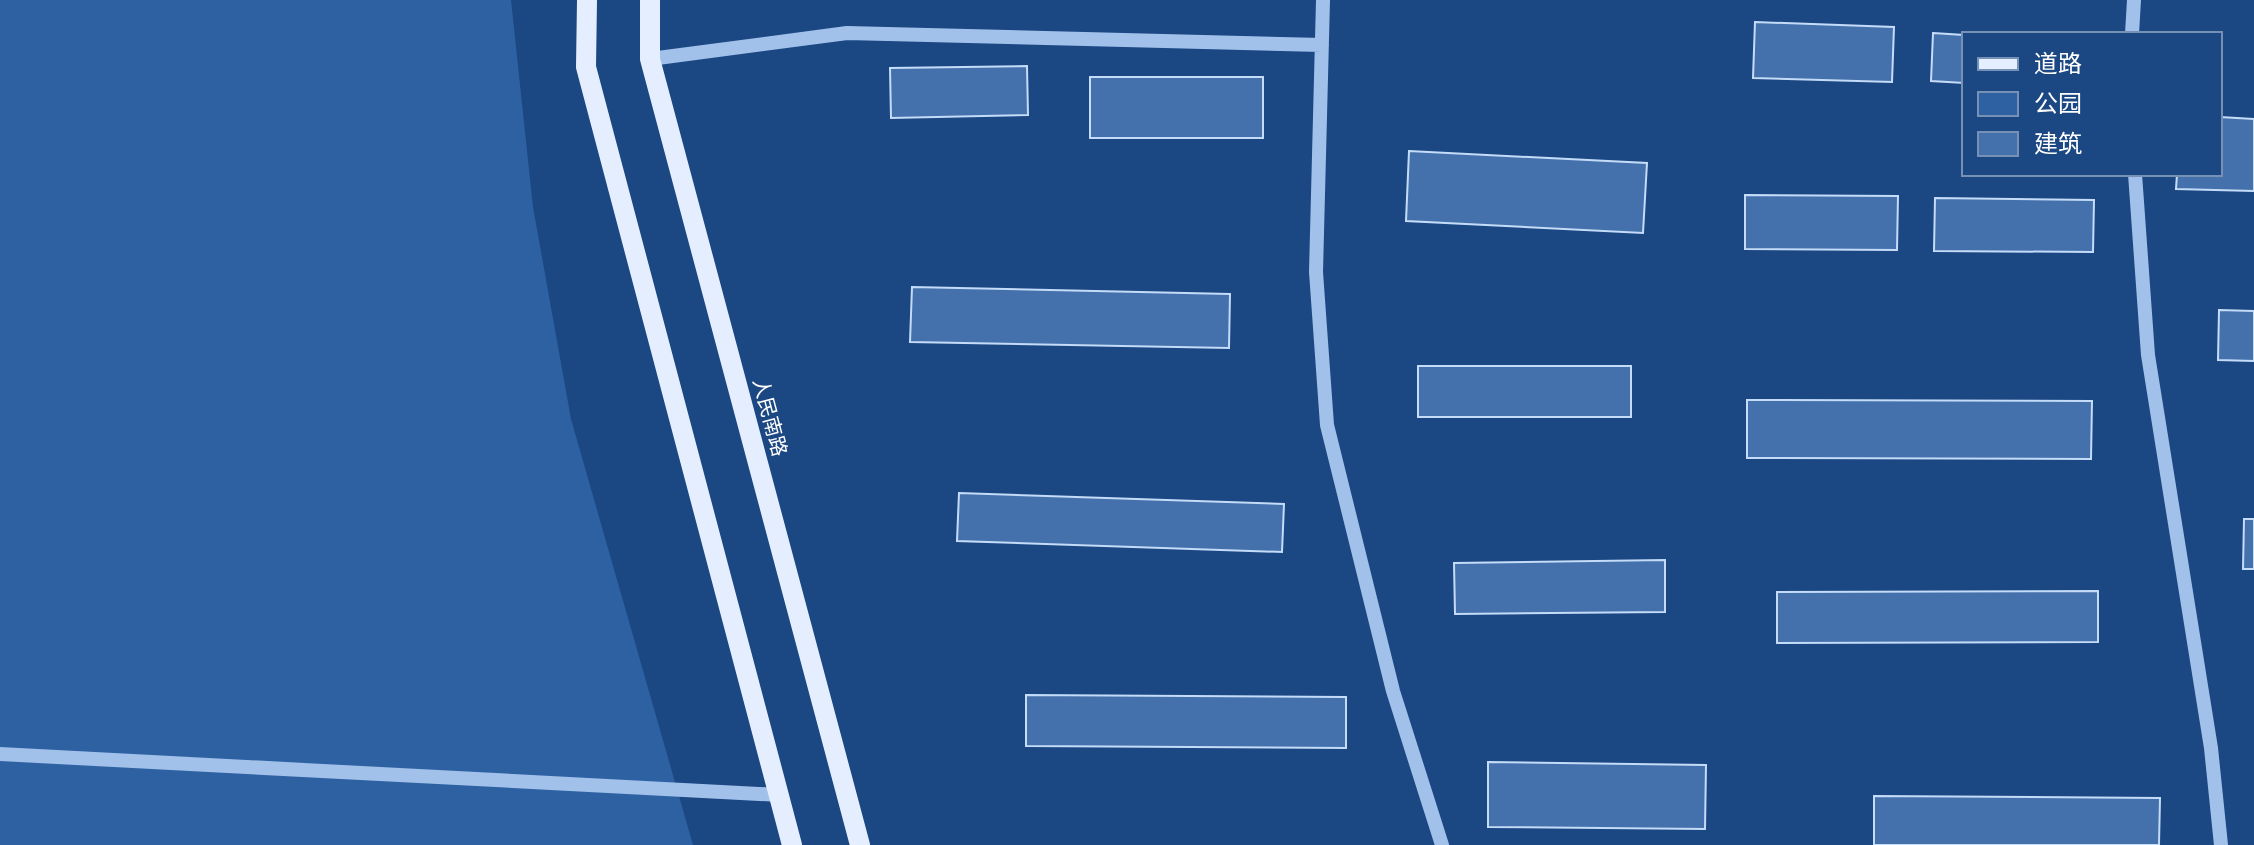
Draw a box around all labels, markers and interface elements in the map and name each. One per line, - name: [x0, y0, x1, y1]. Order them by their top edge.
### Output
- legend: [1962, 32, 2222, 176]
- text: 道路: [2034, 45, 2082, 81]
- text: 公园: [2034, 85, 2082, 121]
- text: 建筑: [2034, 125, 2082, 161]
- street label: 人民南路: [745, 374, 796, 460]

